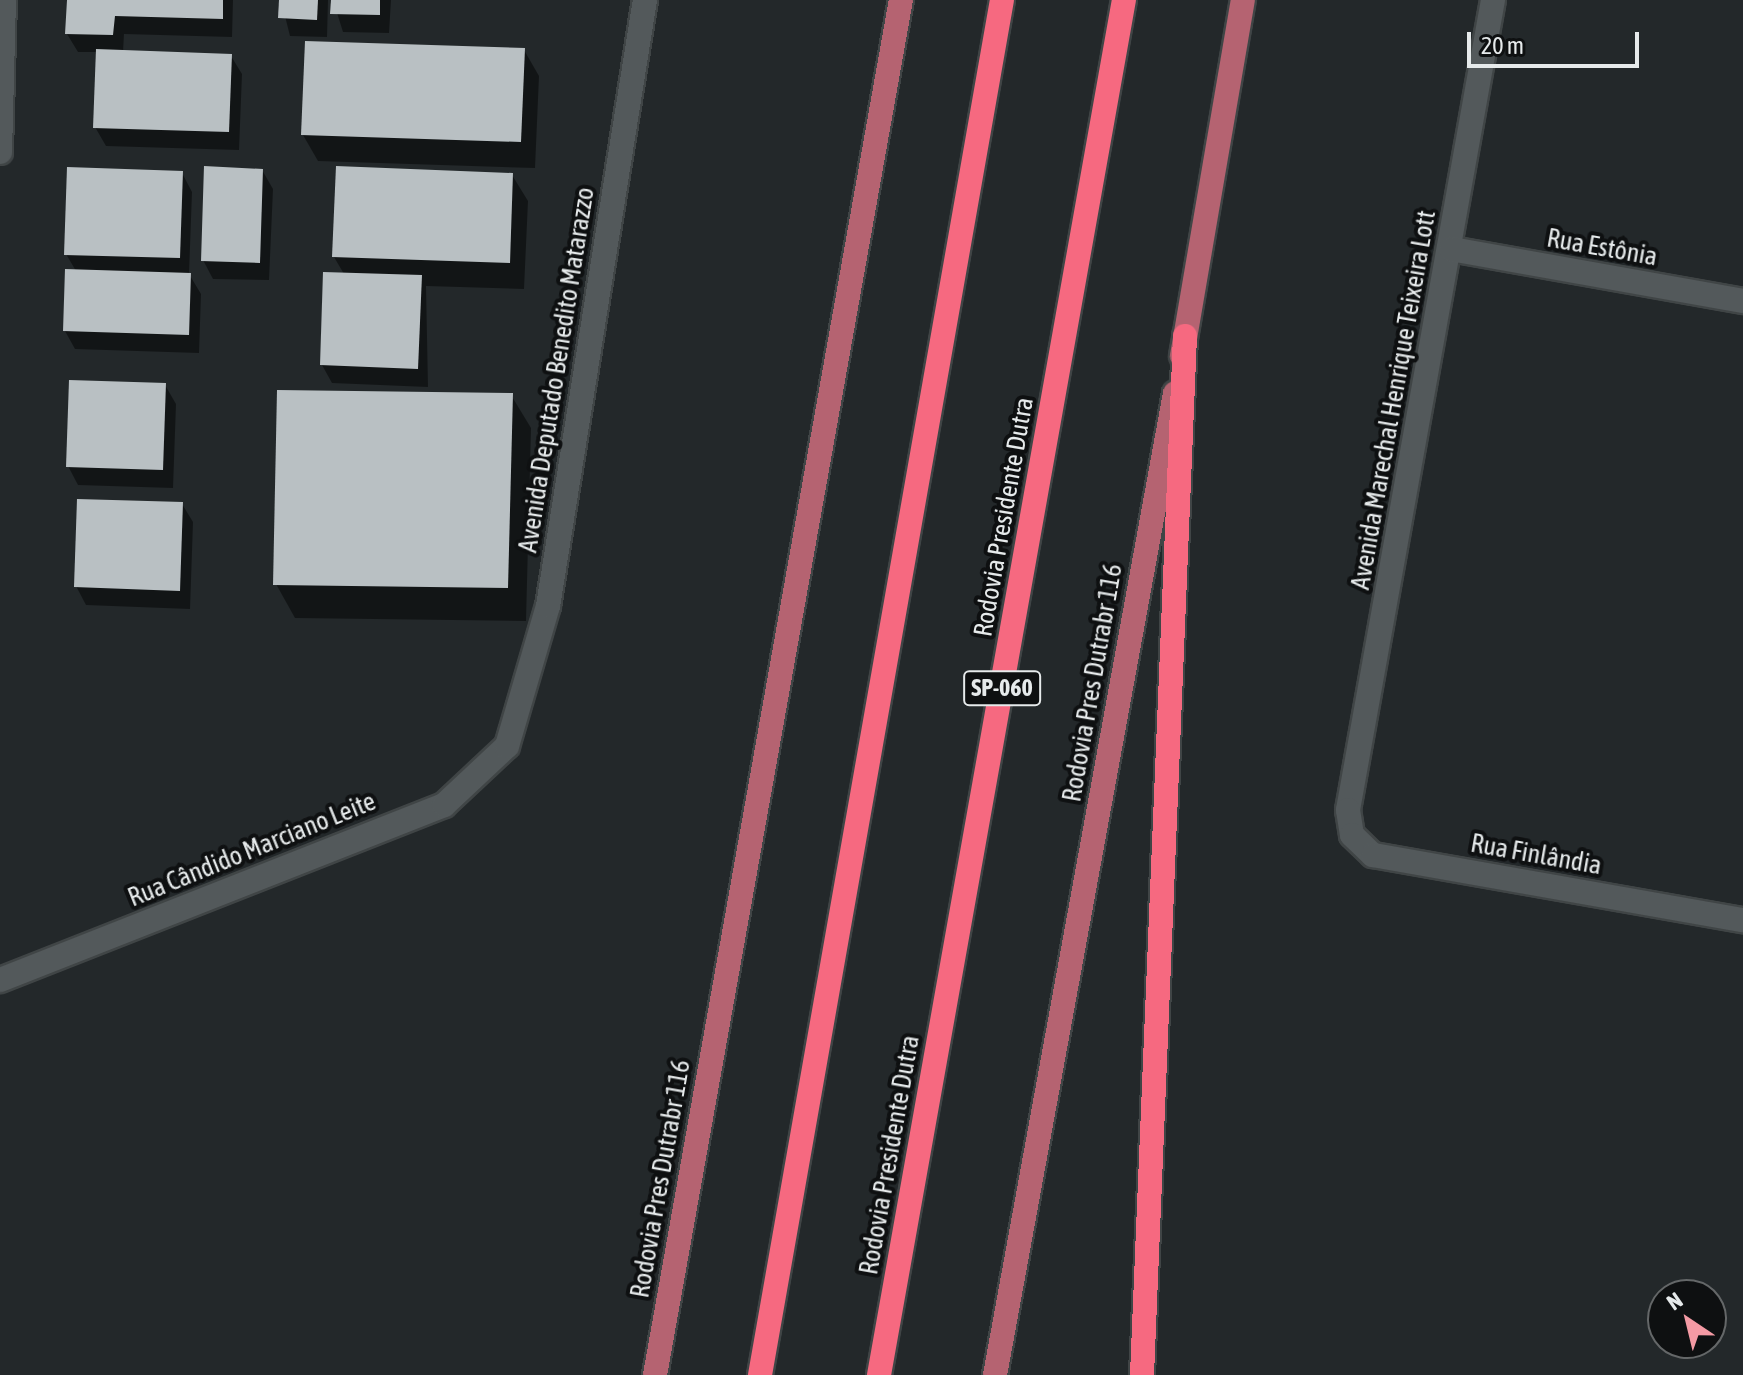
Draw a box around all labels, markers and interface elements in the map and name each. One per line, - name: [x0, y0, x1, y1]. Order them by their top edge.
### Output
- scale bar: [1471, 16, 1643, 66]
- text: 20 m: [1481, 32, 1524, 59]
- street label: Avenida Deputado Benedito Matarazzo: [513, 185, 601, 555]
- street label: Avenida Marechal Henrique Teixeira Lott: [1345, 208, 1443, 592]
- street label: Rua Estônia: [1544, 223, 1660, 273]
- street label: Rodovia Presidente Dutra: [968, 395, 1040, 639]
- street label: Rodovia Pres Dutrabr 116: [1057, 562, 1129, 804]
- road number: SP-060: [962, 668, 1042, 708]
- street label: Rua Cândido Marciano Leite: [124, 786, 380, 914]
- street label: Rua Finlândia: [1468, 828, 1604, 882]
- street label: Rodovia Presidente Dutra: [854, 1033, 926, 1277]
- street label: Rodovia Pres Dutrabr 116: [625, 1058, 697, 1300]
- north arrow: [1647, 1279, 1727, 1359]
- text: N: [1662, 1287, 1687, 1315]

